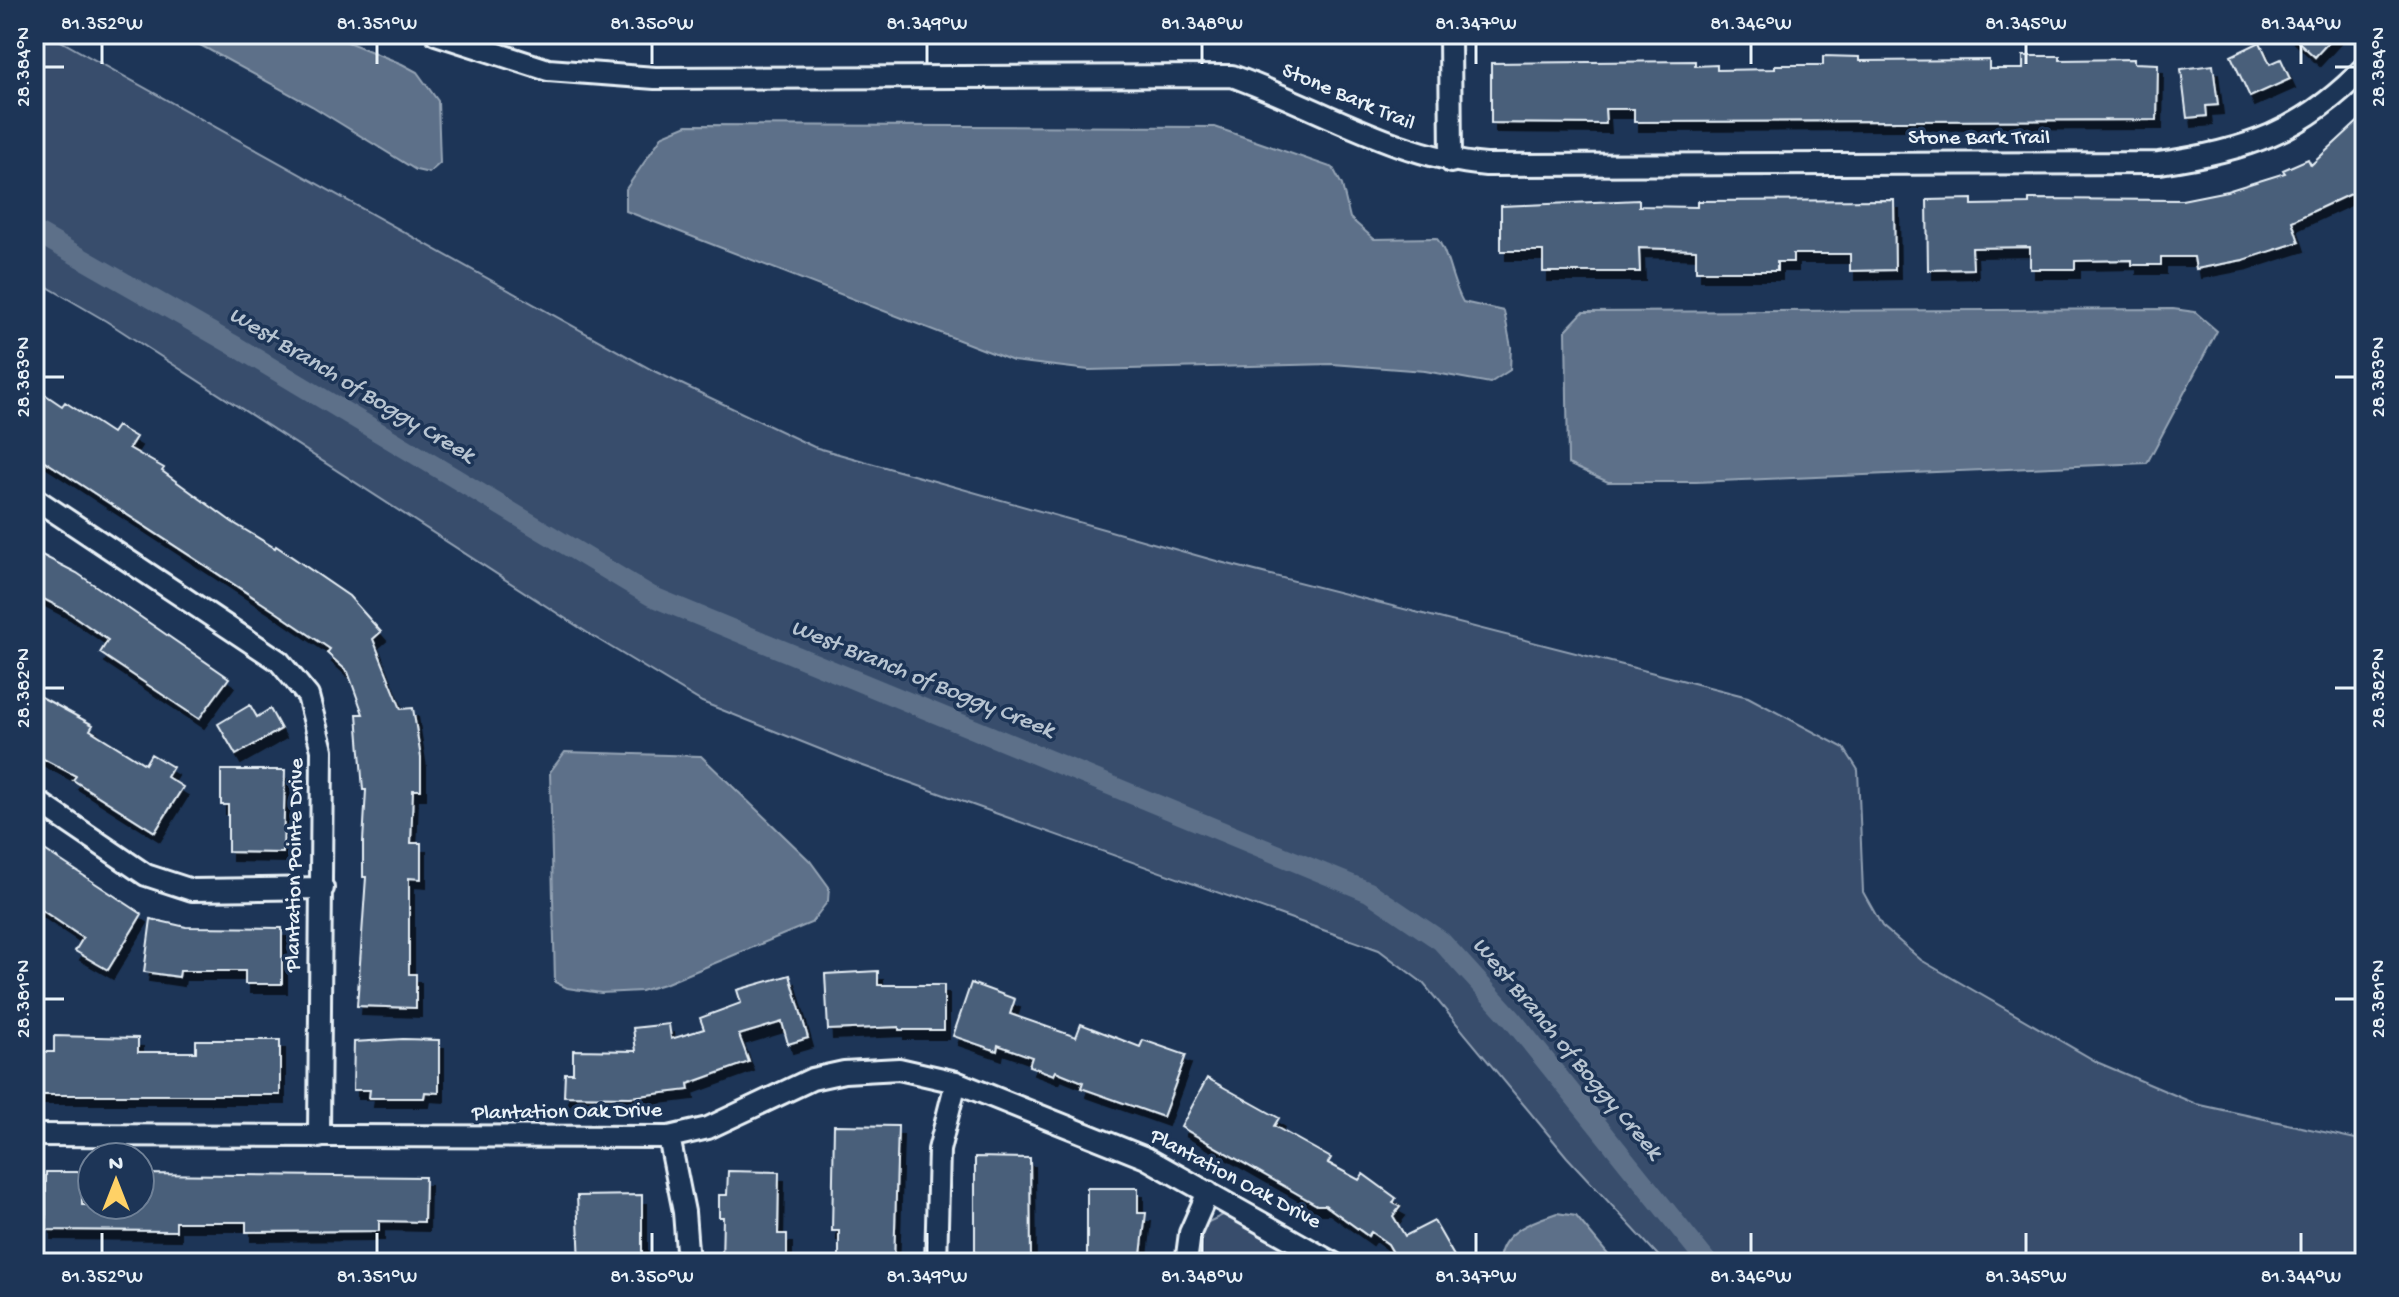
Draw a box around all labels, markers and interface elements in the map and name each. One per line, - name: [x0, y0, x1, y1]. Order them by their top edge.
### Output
- text: 81.352°W: [61, 14, 143, 37]
- text: 81.351°W: [337, 14, 417, 37]
- text: 81.350°W: [610, 14, 694, 37]
- text: 81.349°W: [886, 14, 968, 37]
- text: 81.348°W: [1161, 14, 1243, 37]
- text: 81.347°W: [1435, 14, 1517, 37]
- text: 81.346°W: [1710, 14, 1792, 37]
- text: 81.345°W: [1985, 14, 2067, 37]
- text: 81.344°W: [2261, 14, 2341, 37]
- text: 28.384°N: [14, 27, 37, 107]
- text: 28.384°N: [2369, 27, 2392, 107]
- street label: Stone Bark Trail: [1278, 58, 1419, 138]
- street label: Stone Bark Trail: [1908, 126, 2050, 152]
- water label: West Branch of Boggy Creek: [223, 301, 481, 472]
- text: 28.383°N: [14, 337, 37, 417]
- text: 28.383°N: [2369, 337, 2392, 417]
- water label: West Branch of Boggy Creek: [786, 614, 1060, 747]
- text: 28.382°N: [14, 648, 37, 728]
- text: 28.382°N: [2369, 648, 2392, 728]
- street label: Plantation Pointe Drive: [281, 757, 311, 973]
- water label: West Branch of Boggy Creek: [1464, 932, 1669, 1168]
- text: 28.381°N: [14, 960, 37, 1038]
- text: 28.381°N: [2369, 960, 2392, 1038]
- street label: Plantation Oak Drive: [471, 1098, 663, 1128]
- street label: Plantation Oak Drive: [1144, 1123, 1326, 1236]
- north arrow: [76, 1141, 156, 1221]
- text: N: [109, 1152, 123, 1178]
- text: 81.352°W: [61, 1267, 143, 1290]
- text: 81.351°W: [337, 1267, 417, 1290]
- text: 81.350°W: [610, 1267, 694, 1290]
- text: 81.349°W: [886, 1267, 968, 1290]
- text: 81.348°W: [1161, 1267, 1243, 1290]
- text: 81.347°W: [1435, 1267, 1517, 1290]
- text: 81.346°W: [1710, 1267, 1792, 1290]
- text: 81.345°W: [1985, 1267, 2067, 1290]
- text: 81.344°W: [2261, 1267, 2341, 1290]

